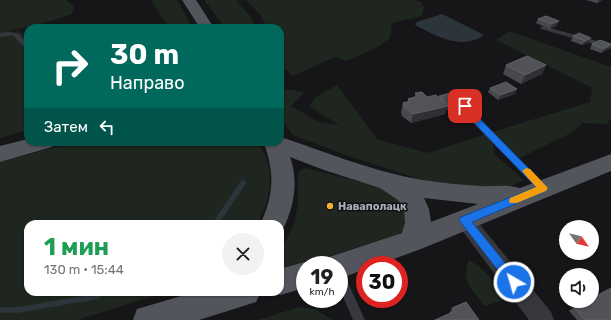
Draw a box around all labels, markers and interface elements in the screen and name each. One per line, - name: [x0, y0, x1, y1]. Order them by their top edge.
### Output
- text: 30 m: [110, 38, 179, 71]
- icon: right: [44, 40, 96, 92]
- text: Направо: [110, 72, 185, 94]
- pin: [448, 89, 482, 123]
- icon: arrive: [454, 95, 476, 117]
- icon: left: [96, 116, 118, 138]
- text: Затем: [44, 118, 88, 136]
- place label: Наваполацк: [338, 200, 407, 213]
- marker: Наваполацк: [325, 201, 335, 211]
- north arrow: [559, 220, 599, 260]
- map controls: [559, 220, 599, 308]
- text: 1 мин: [44, 233, 109, 261]
- button: close: [222, 233, 264, 275]
- speed limit sign: 30: [356, 256, 408, 308]
- position arrow: [493, 261, 535, 303]
- text: 130 m · 15:44: [44, 262, 124, 277]
- text: 19: [311, 265, 333, 289]
- button: sound: [559, 268, 599, 308]
- text: km/h: [310, 286, 334, 298]

